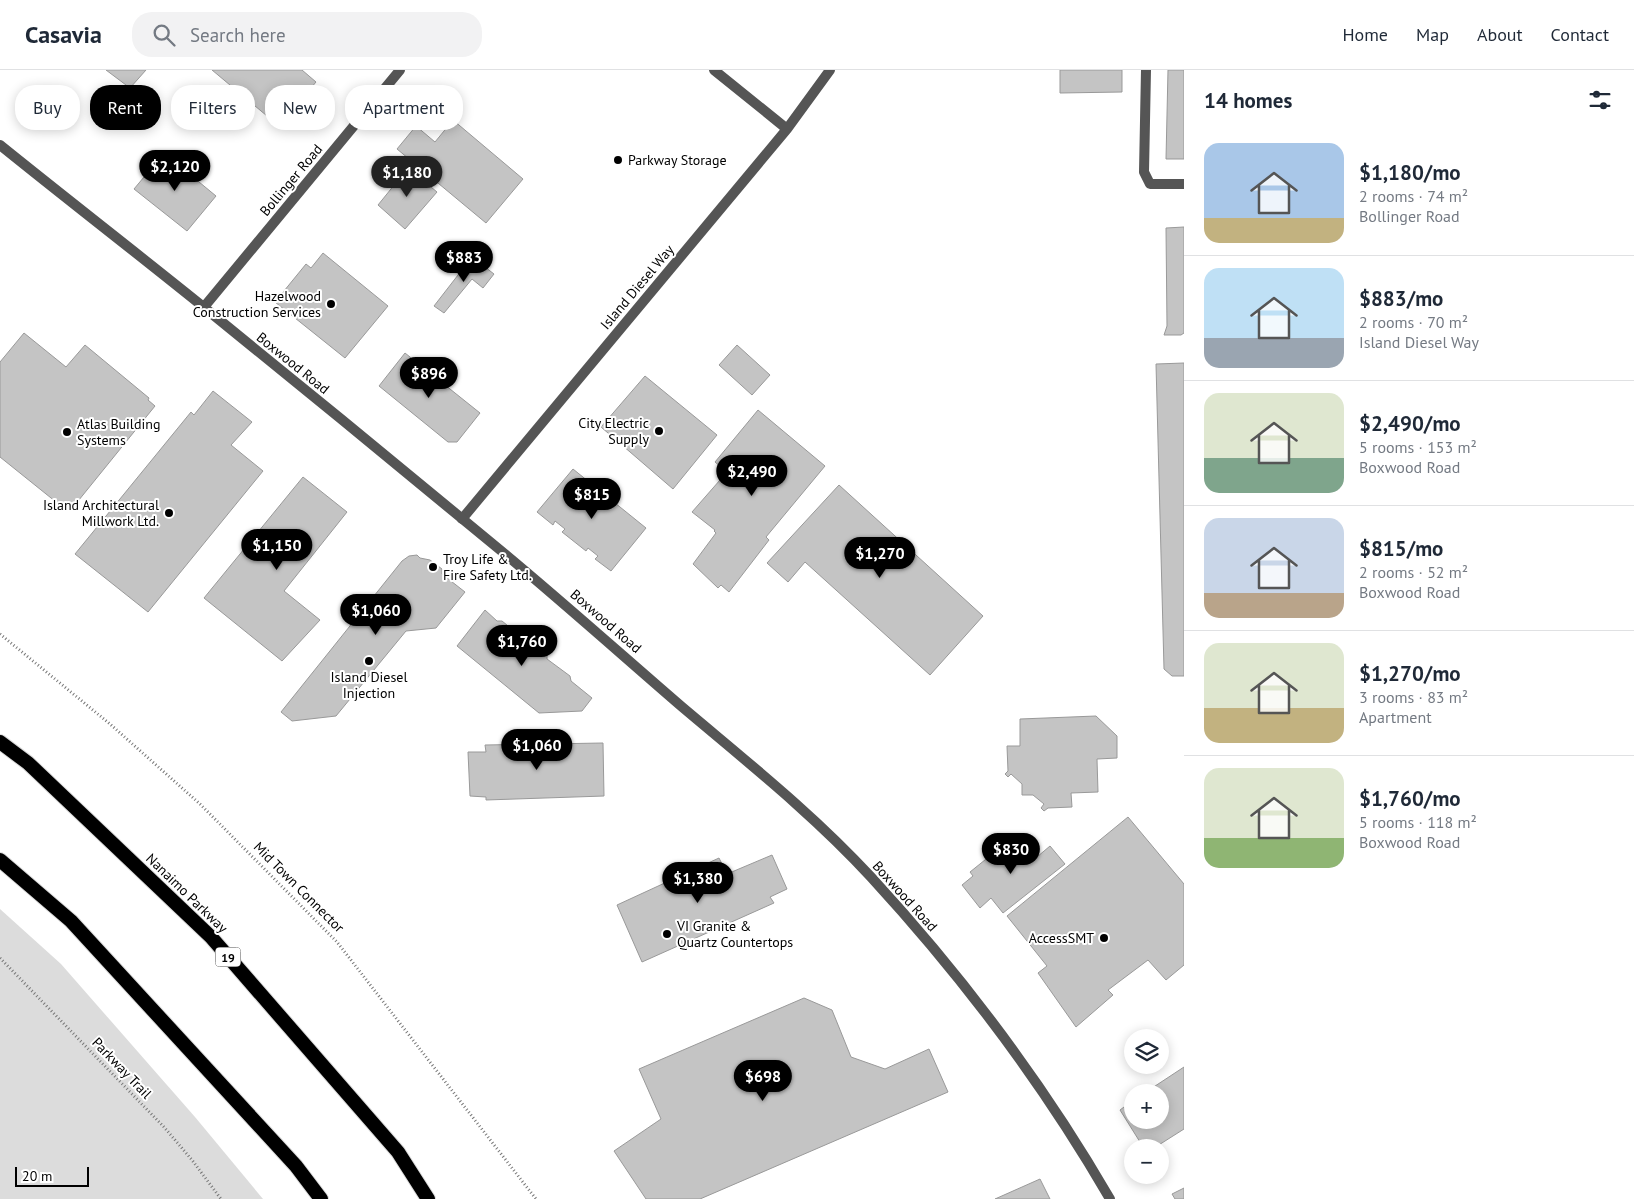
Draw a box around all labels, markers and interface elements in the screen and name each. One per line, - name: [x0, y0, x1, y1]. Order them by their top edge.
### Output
- search box: [132, 12, 482, 57]
- text: Casavia: [25, 19, 102, 50]
- icon: search: [150, 21, 178, 49]
- text: Search here: [190, 23, 286, 47]
- text: Home: [1342, 23, 1388, 46]
- text: Map: [1416, 23, 1449, 46]
- text: About: [1477, 23, 1523, 46]
- text: Contact: [1551, 23, 1609, 46]
- chip: Buy: [15, 85, 80, 130]
- chip: Rent: [90, 85, 161, 130]
- chip: Filters: [171, 85, 255, 130]
- chip: New: [265, 85, 335, 130]
- chip: Apartment: [345, 85, 463, 130]
- icon: filters: [1586, 86, 1614, 114]
- text: 14 homes: [1204, 87, 1292, 114]
- street label: Bollinger Road: [256, 140, 326, 220]
- pin: $2,120: [134, 150, 216, 192]
- place label: Parkway Storage: [628, 151, 727, 169]
- marker: Parkway Storage: [612, 154, 624, 166]
- text: $2,120: [150, 156, 200, 176]
- pin: $1,180: [366, 156, 448, 198]
- text: $1,180/mo: [1359, 159, 1461, 186]
- text: $1,180: [382, 162, 432, 182]
- icon: home: [1244, 163, 1304, 223]
- text: 2 rooms · 74 m²: [1359, 186, 1468, 206]
- text: Bollinger Road: [1359, 206, 1460, 226]
- pin: $883: [434, 240, 494, 283]
- street label: Island Diesel Way: [596, 241, 678, 333]
- text: $883: [446, 247, 482, 267]
- text: $883/mo: [1359, 285, 1443, 312]
- place label: Hazelwood Construction Services: [193, 287, 321, 321]
- icon: home: [1244, 288, 1304, 348]
- marker: Hazelwood Construction Services: [325, 298, 337, 310]
- text: 2 rooms · 70 m²: [1359, 312, 1468, 332]
- street label: Boxwood Road: [253, 328, 333, 398]
- text: Island Diesel Way: [1359, 332, 1479, 352]
- pin: $896: [399, 356, 459, 399]
- text: $896: [411, 363, 447, 383]
- text: $2,490/mo: [1359, 410, 1461, 437]
- icon: home: [1244, 413, 1304, 473]
- place label: City Electric Supply: [578, 414, 649, 448]
- place label: Atlas Building Systems: [77, 415, 160, 449]
- marker: City Electric Supply: [653, 425, 665, 437]
- marker: Atlas Building Systems: [61, 426, 73, 438]
- text: 5 rooms · 153 m²: [1359, 437, 1477, 457]
- pin: $2,490: [711, 454, 793, 497]
- text: Boxwood Road: [1359, 457, 1460, 477]
- text: $2,490: [727, 461, 777, 481]
- pin: $815: [562, 478, 622, 520]
- text: $815: [574, 484, 610, 504]
- place label: Island Architectural Millwork Ltd.: [43, 496, 159, 530]
- marker: Island Architectural Millwork Ltd.: [163, 507, 175, 519]
- pin: $1,150: [236, 528, 318, 571]
- text: $1,150: [252, 535, 302, 555]
- text: $815/mo: [1359, 535, 1443, 562]
- pin: $1,270: [839, 536, 921, 579]
- icon: home: [1244, 538, 1304, 598]
- text: $1,270: [855, 543, 905, 563]
- place label: Troy Life & Fire Safety Ltd.: [443, 550, 532, 584]
- marker: Troy Life & Fire Safety Ltd.: [427, 561, 439, 573]
- text: 2 rooms · 52 m²: [1359, 562, 1468, 582]
- text: Boxwood Road: [1359, 582, 1460, 602]
- street label: Boxwood Road: [567, 585, 645, 657]
- pin: $1,060: [335, 594, 417, 636]
- text: $1,060: [351, 600, 401, 620]
- pin: $1,760: [481, 624, 563, 667]
- text: $1,760: [497, 631, 547, 651]
- marker: Island Diesel Injection: [363, 655, 375, 667]
- text: $1,270/mo: [1359, 660, 1461, 687]
- icon: home: [1244, 663, 1304, 723]
- place label: Island Diesel Injection: [330, 668, 408, 702]
- text: 3 rooms · 83 m²: [1359, 687, 1468, 707]
- text: Apartment: [1359, 707, 1432, 727]
- pin: $1,060: [496, 728, 578, 771]
- text: $1,060: [512, 735, 562, 755]
- text: $1,760/mo: [1359, 785, 1461, 812]
- icon: home: [1244, 788, 1304, 848]
- text: 5 rooms · 118 m²: [1359, 812, 1477, 832]
- pin: $830: [981, 832, 1041, 875]
- text: Boxwood Road: [1359, 832, 1460, 852]
- street label: Mid Town Connector: [250, 838, 348, 936]
- text: $830: [993, 839, 1029, 859]
- street label: Nanaimo Parkway: [142, 849, 232, 937]
- street label: Boxwood Road: [869, 857, 941, 935]
- pin: $1,380: [657, 862, 739, 904]
- text: $1,380: [673, 868, 723, 888]
- place label: VI Granite & Quartz Countertops: [676, 917, 793, 951]
- marker: VI Granite & Quartz Countertops: [661, 928, 673, 940]
- place label: AccessSMT: [1029, 929, 1094, 947]
- marker: AccessSMT: [1098, 932, 1110, 944]
- road number: 19: [216, 948, 240, 966]
- map controls: [1124, 1029, 1169, 1184]
- button: layers: [1124, 1029, 1169, 1074]
- street label: Parkway Trail: [88, 1034, 156, 1102]
- pin: $698: [733, 1060, 793, 1102]
- text: $698: [745, 1066, 781, 1086]
- button: +: [1124, 1084, 1169, 1129]
- button: −: [1124, 1139, 1169, 1184]
- scale bar: [15, 1164, 89, 1187]
- text: 20 m: [22, 1167, 52, 1185]

